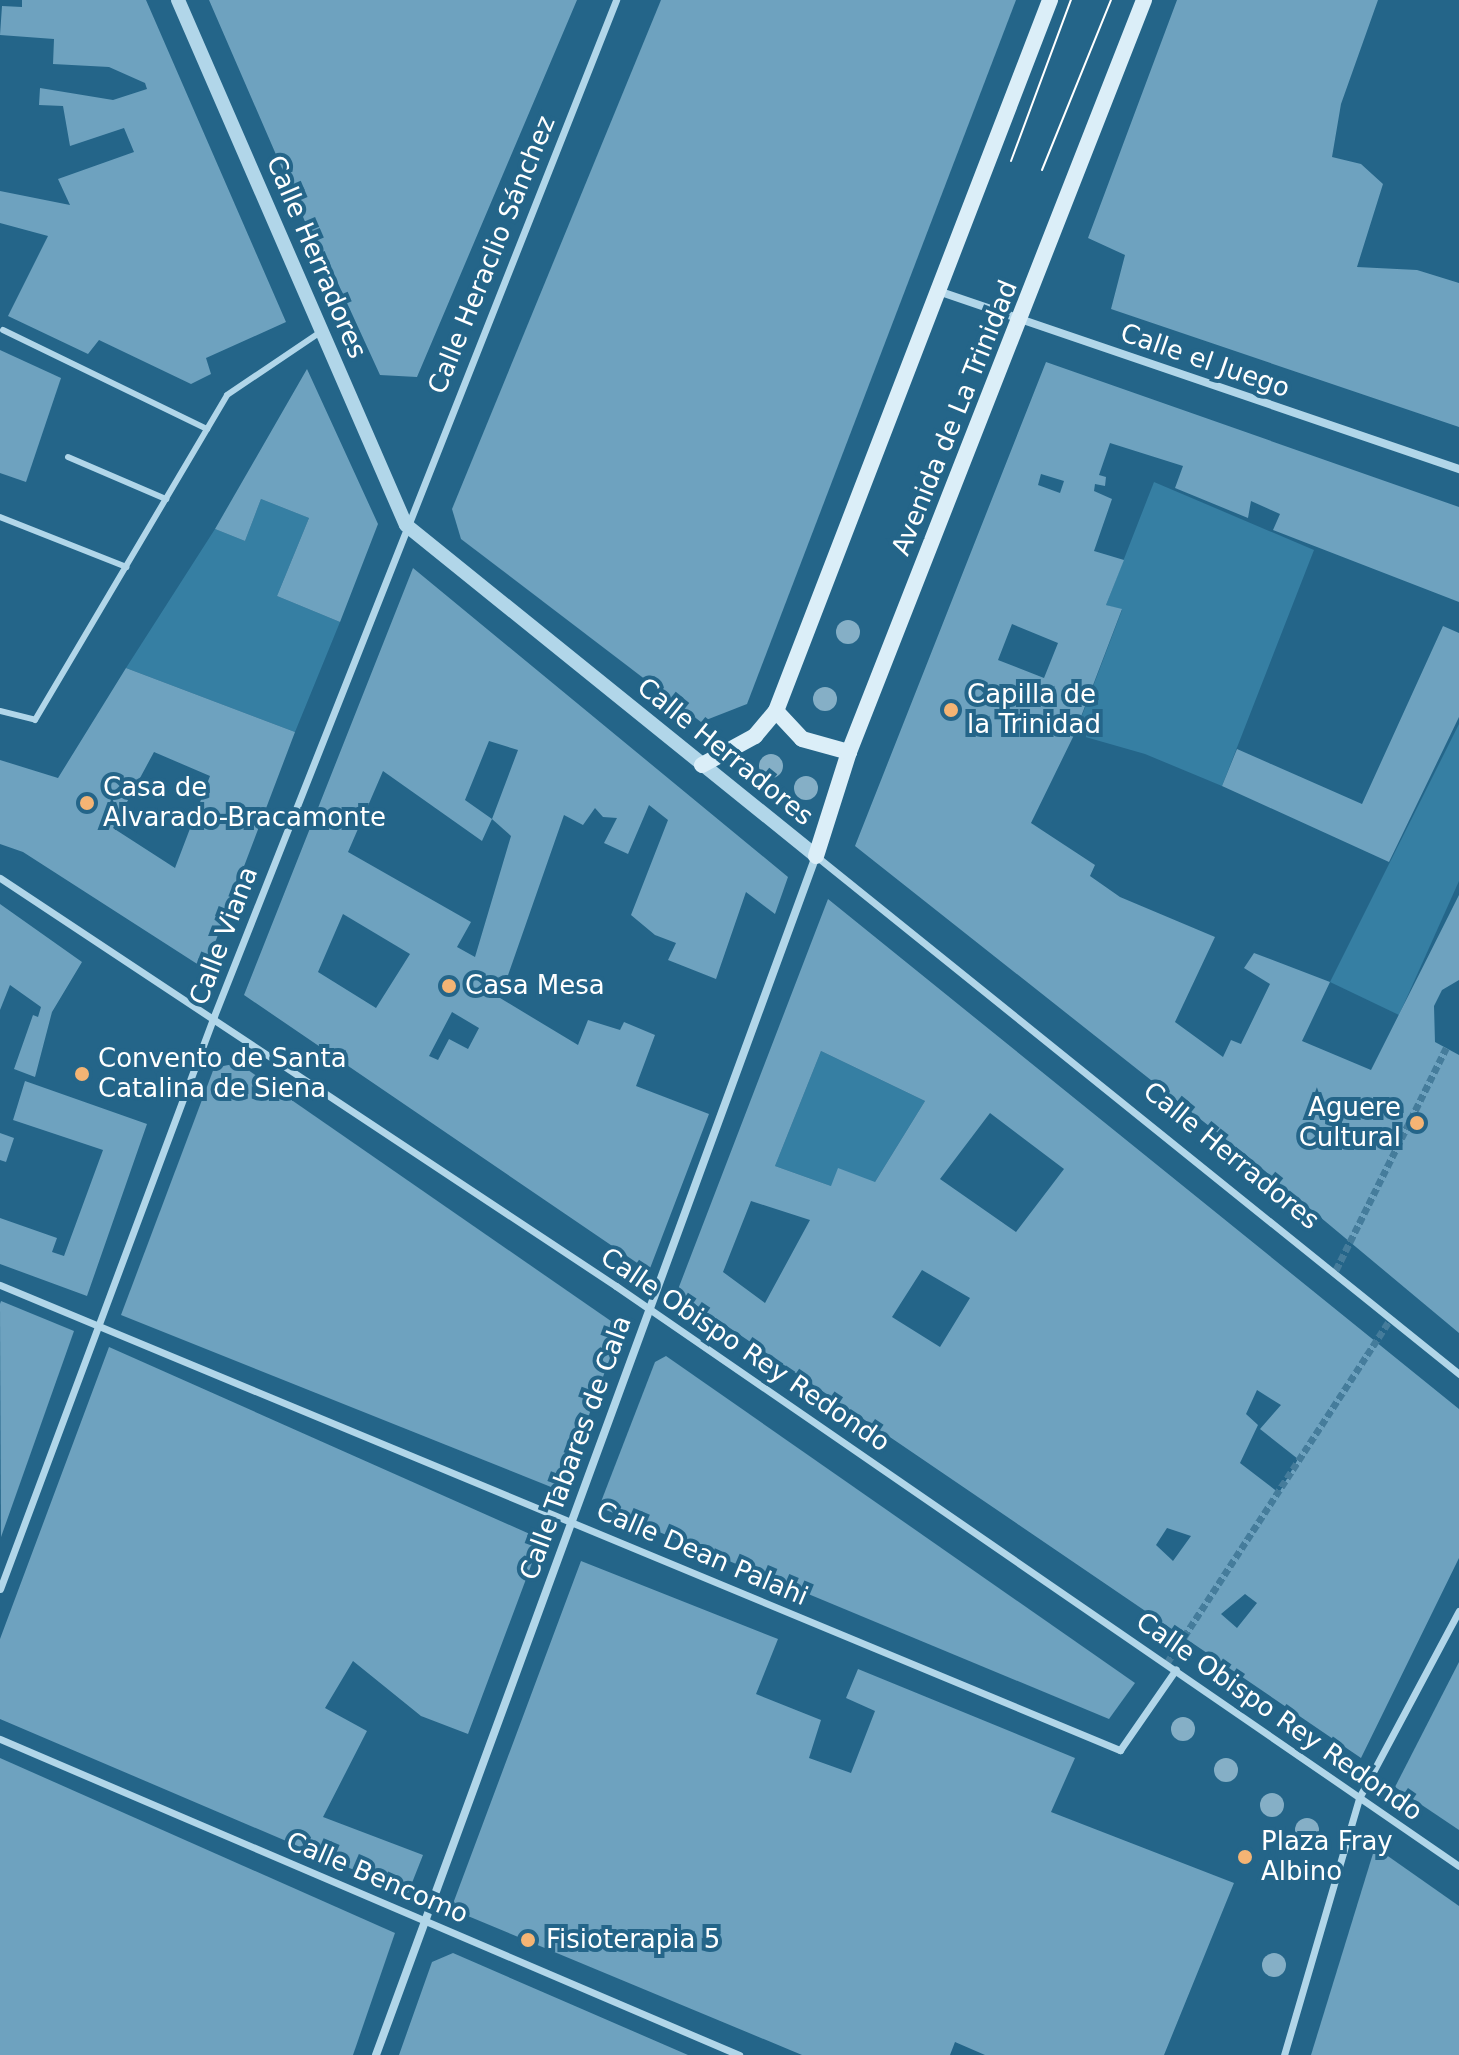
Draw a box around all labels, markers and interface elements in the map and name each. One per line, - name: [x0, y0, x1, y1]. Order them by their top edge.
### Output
- street label: Calle Heraclio Sánchez: [422, 111, 562, 399]
- street label: Calle Herradores: [259, 151, 373, 363]
- street label: Avenida de La Trinidad: [885, 276, 1025, 560]
- street label: Calle el Juego: [1116, 317, 1294, 405]
- street label: Calle Herradores: [631, 672, 819, 832]
- place label: Capilla de la Trinidad: [967, 679, 1101, 740]
- marker: Capilla de la Trinidad: [942, 701, 960, 719]
- place label: Casa de Alvarado-Bracamonte: [103, 772, 386, 834]
- marker: Casa de Alvarado-Bracamonte: [78, 794, 96, 812]
- street label: Calle Viana: [183, 862, 265, 1010]
- place label: Casa Mesa: [465, 970, 605, 1002]
- marker: Casa Mesa: [440, 977, 458, 995]
- place label: Convento de Santa Catalina de Siena: [98, 1043, 347, 1104]
- marker: Convento de Santa Catalina de Siena: [73, 1065, 91, 1083]
- street label: Calle Herradores: [1137, 1076, 1325, 1236]
- place label: Aguere Cultural: [1299, 1092, 1401, 1154]
- marker: Aguere Cultural: [1408, 1114, 1426, 1132]
- street label: Calle Obispo Rey Redondo: [595, 1241, 895, 1459]
- street label: Calle Tabares de Cala: [514, 1312, 638, 1584]
- street label: Calle Dean Palahi: [592, 1495, 812, 1613]
- street label: Calle Obispo Rey Redondo: [1130, 1606, 1428, 1828]
- street label: Calle Bencomo: [281, 1826, 473, 1930]
- place label: Plaza Fray Albino: [1261, 1826, 1393, 1888]
- marker: Plaza Fray Albino: [1236, 1848, 1254, 1866]
- place label: Fisioterapia 5: [546, 1924, 720, 1956]
- marker: Fisioterapia 5: [517, 1929, 539, 1951]

